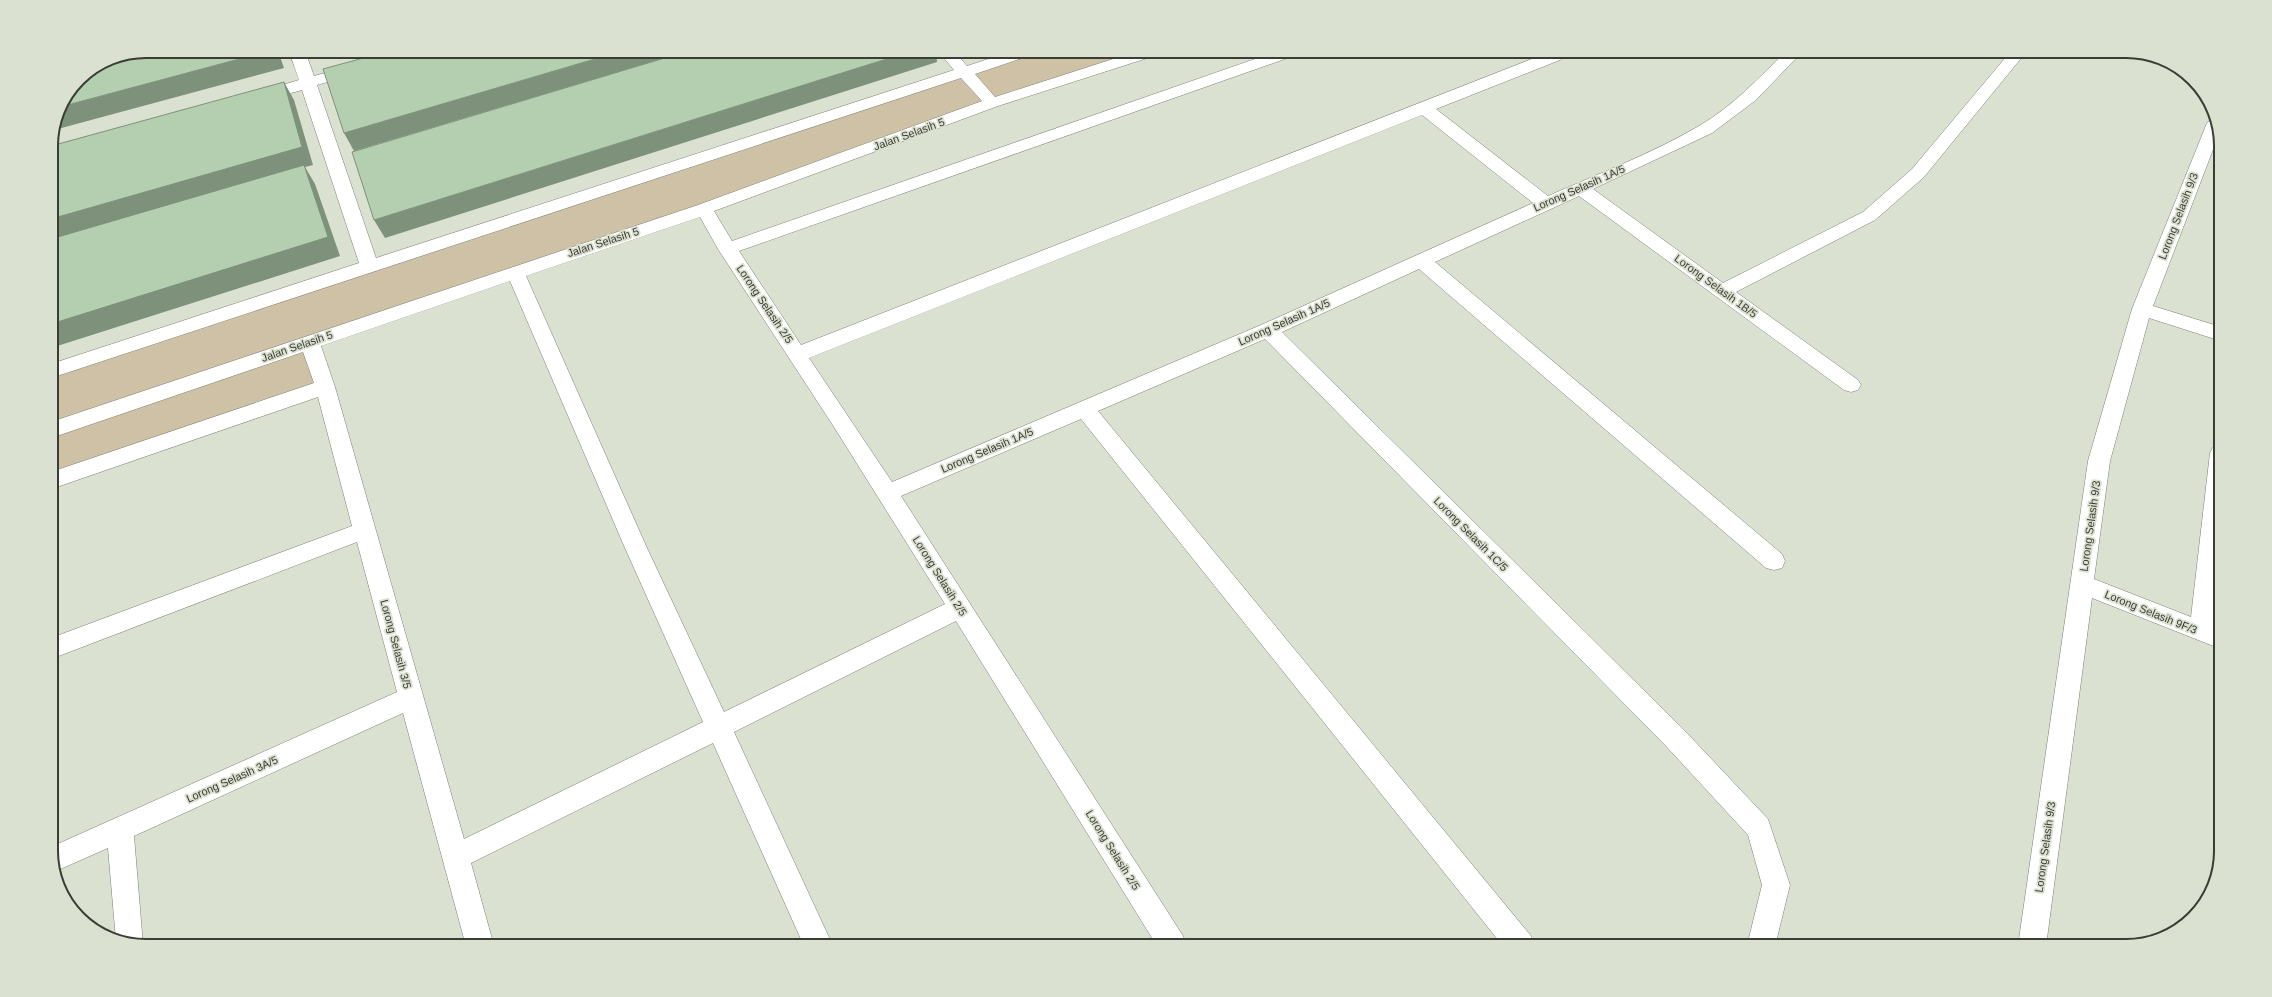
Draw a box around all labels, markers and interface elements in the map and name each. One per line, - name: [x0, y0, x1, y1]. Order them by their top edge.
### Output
- street label: Jalan Selasih 5: [872, 116, 946, 152]
- street label: Lorong Selasih 1A/5: [1531, 162, 1627, 214]
- street label: Lorong Selasih 9/3: [2156, 171, 2200, 261]
- street label: Jalan Selasih 5: [566, 225, 640, 259]
- street label: Lorong Selasih 1B/5: [1672, 252, 1760, 320]
- street label: Lorong Selasih 2/5: [734, 263, 796, 345]
- street label: Lorong Selasih 1A/5: [1236, 296, 1332, 348]
- street label: Jalan Selasih 5: [260, 328, 334, 364]
- street label: Lorong Selasih 1A/5: [939, 425, 1035, 475]
- street label: Lorong Selasih 9/3: [2078, 480, 2102, 572]
- street label: Lorong Selasih 1C/5: [1432, 495, 1510, 573]
- street label: Lorong Selasih 2/5: [911, 534, 969, 618]
- street label: Lorong Selasih 9F/3: [2103, 588, 2199, 636]
- street label: Lorong Selasih 3/5: [378, 598, 414, 690]
- street label: Lorong Selasih 3A/5: [184, 753, 280, 805]
- street label: Lorong Selasih 9/3: [2033, 801, 2057, 893]
- street label: Lorong Selasih 2/5: [1084, 808, 1142, 892]

